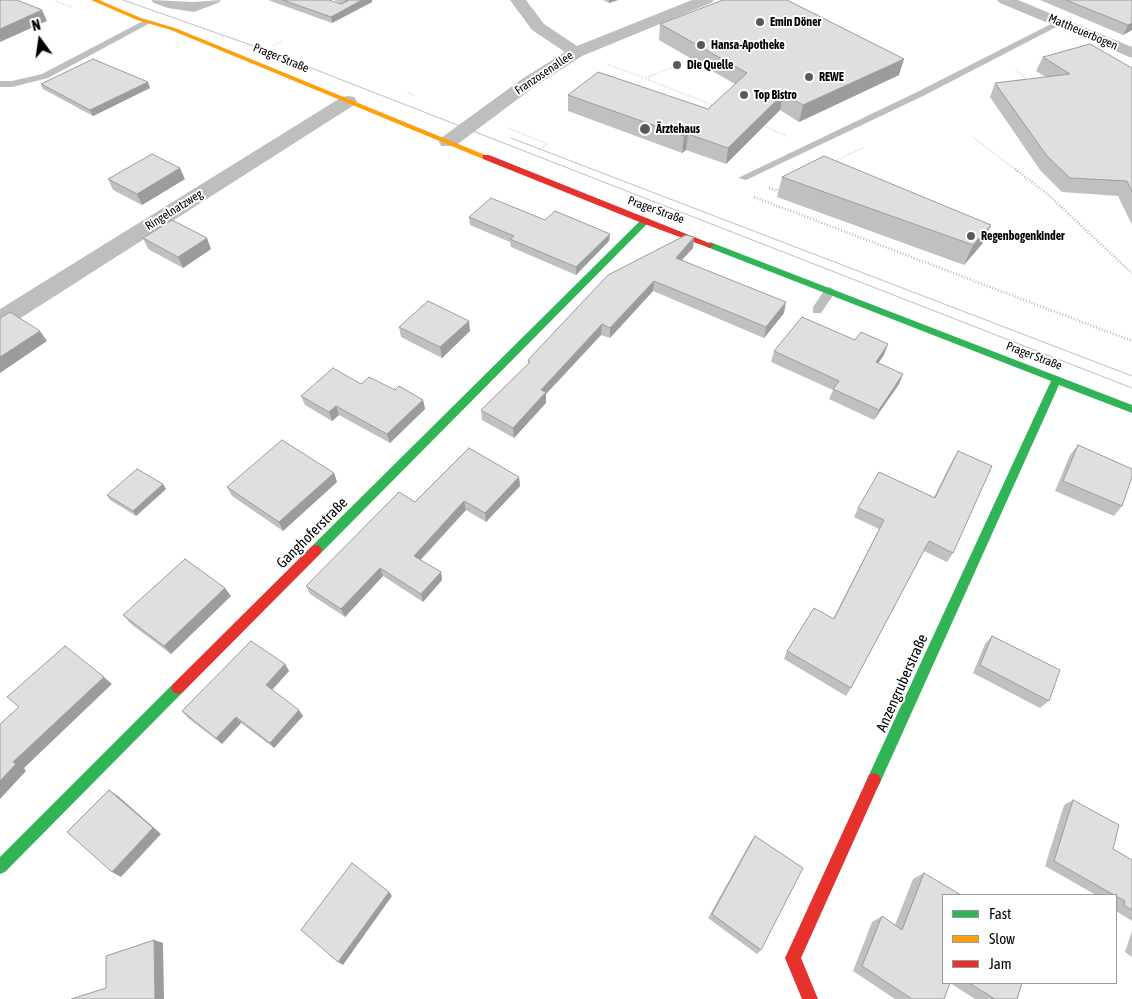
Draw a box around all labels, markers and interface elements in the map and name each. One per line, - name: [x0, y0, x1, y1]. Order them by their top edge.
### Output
- street label: Mattheuerbogen: [1046, 11, 1120, 53]
- north arrow: [15, 15, 65, 65]
- place label: Emin Döner: [770, 15, 821, 29]
- marker: Emin Döner: [754, 16, 766, 28]
- text: N: [30, 17, 42, 34]
- place label: Hansa-Apotheke: [711, 38, 785, 52]
- marker: Hansa-Apotheke: [695, 39, 707, 51]
- street label: Prager Straße: [251, 40, 311, 76]
- street label: Franzosenallee: [512, 48, 576, 98]
- place label: Die Quelle: [687, 58, 734, 72]
- marker: Die Quelle: [671, 59, 683, 71]
- place label: REWE: [819, 70, 844, 84]
- marker: REWE: [803, 71, 815, 83]
- place label: Top Bistro: [754, 88, 797, 102]
- marker: Top Bistro: [738, 89, 750, 101]
- marker: Ärztehaus: [638, 122, 652, 136]
- place label: Ärztehaus: [656, 122, 700, 136]
- street label: Ringelnatzweg: [143, 187, 205, 233]
- street label: Prager Straße: [626, 193, 686, 227]
- place label: Regenbogenkinder: [981, 229, 1065, 243]
- marker: Regenbogenkinder: [965, 230, 977, 242]
- street label: Prager Straße: [1004, 339, 1064, 373]
- street label: Ganghoferstraße: [273, 494, 351, 572]
- street label: Anzengruberstraße: [872, 631, 932, 735]
- legend: [942, 894, 1117, 984]
- text: Fast: [989, 905, 1011, 922]
- text: Slow: [989, 930, 1015, 947]
- text: Jam: [989, 955, 1012, 972]

